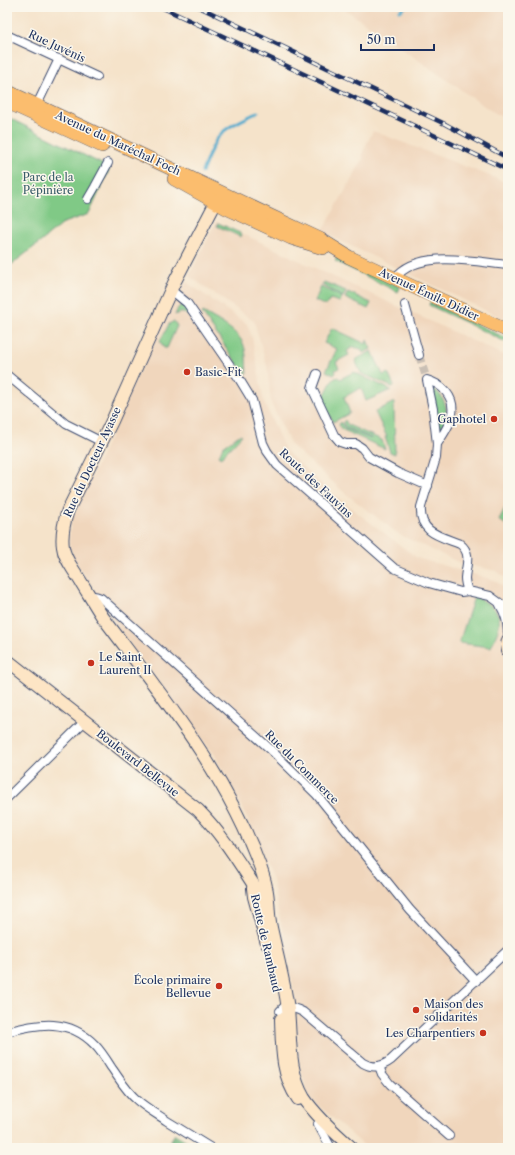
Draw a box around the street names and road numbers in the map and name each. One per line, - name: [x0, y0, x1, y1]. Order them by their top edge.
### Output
- street label: Rue Juvénis: [26, 27, 88, 65]
- street label: Avenue du Maréchal Foch: [52, 107, 183, 178]
- street label: Avenue Émile Didier: [376, 264, 482, 323]
- street label: Rue du Docteur Ayasse: [60, 405, 124, 519]
- street label: Route des Fauvins: [276, 445, 356, 521]
- street label: Boulevard Bellevue: [94, 726, 182, 800]
- street label: Rue du Commerce: [262, 727, 342, 807]
- street label: Route de Rambaud: [248, 893, 284, 994]

